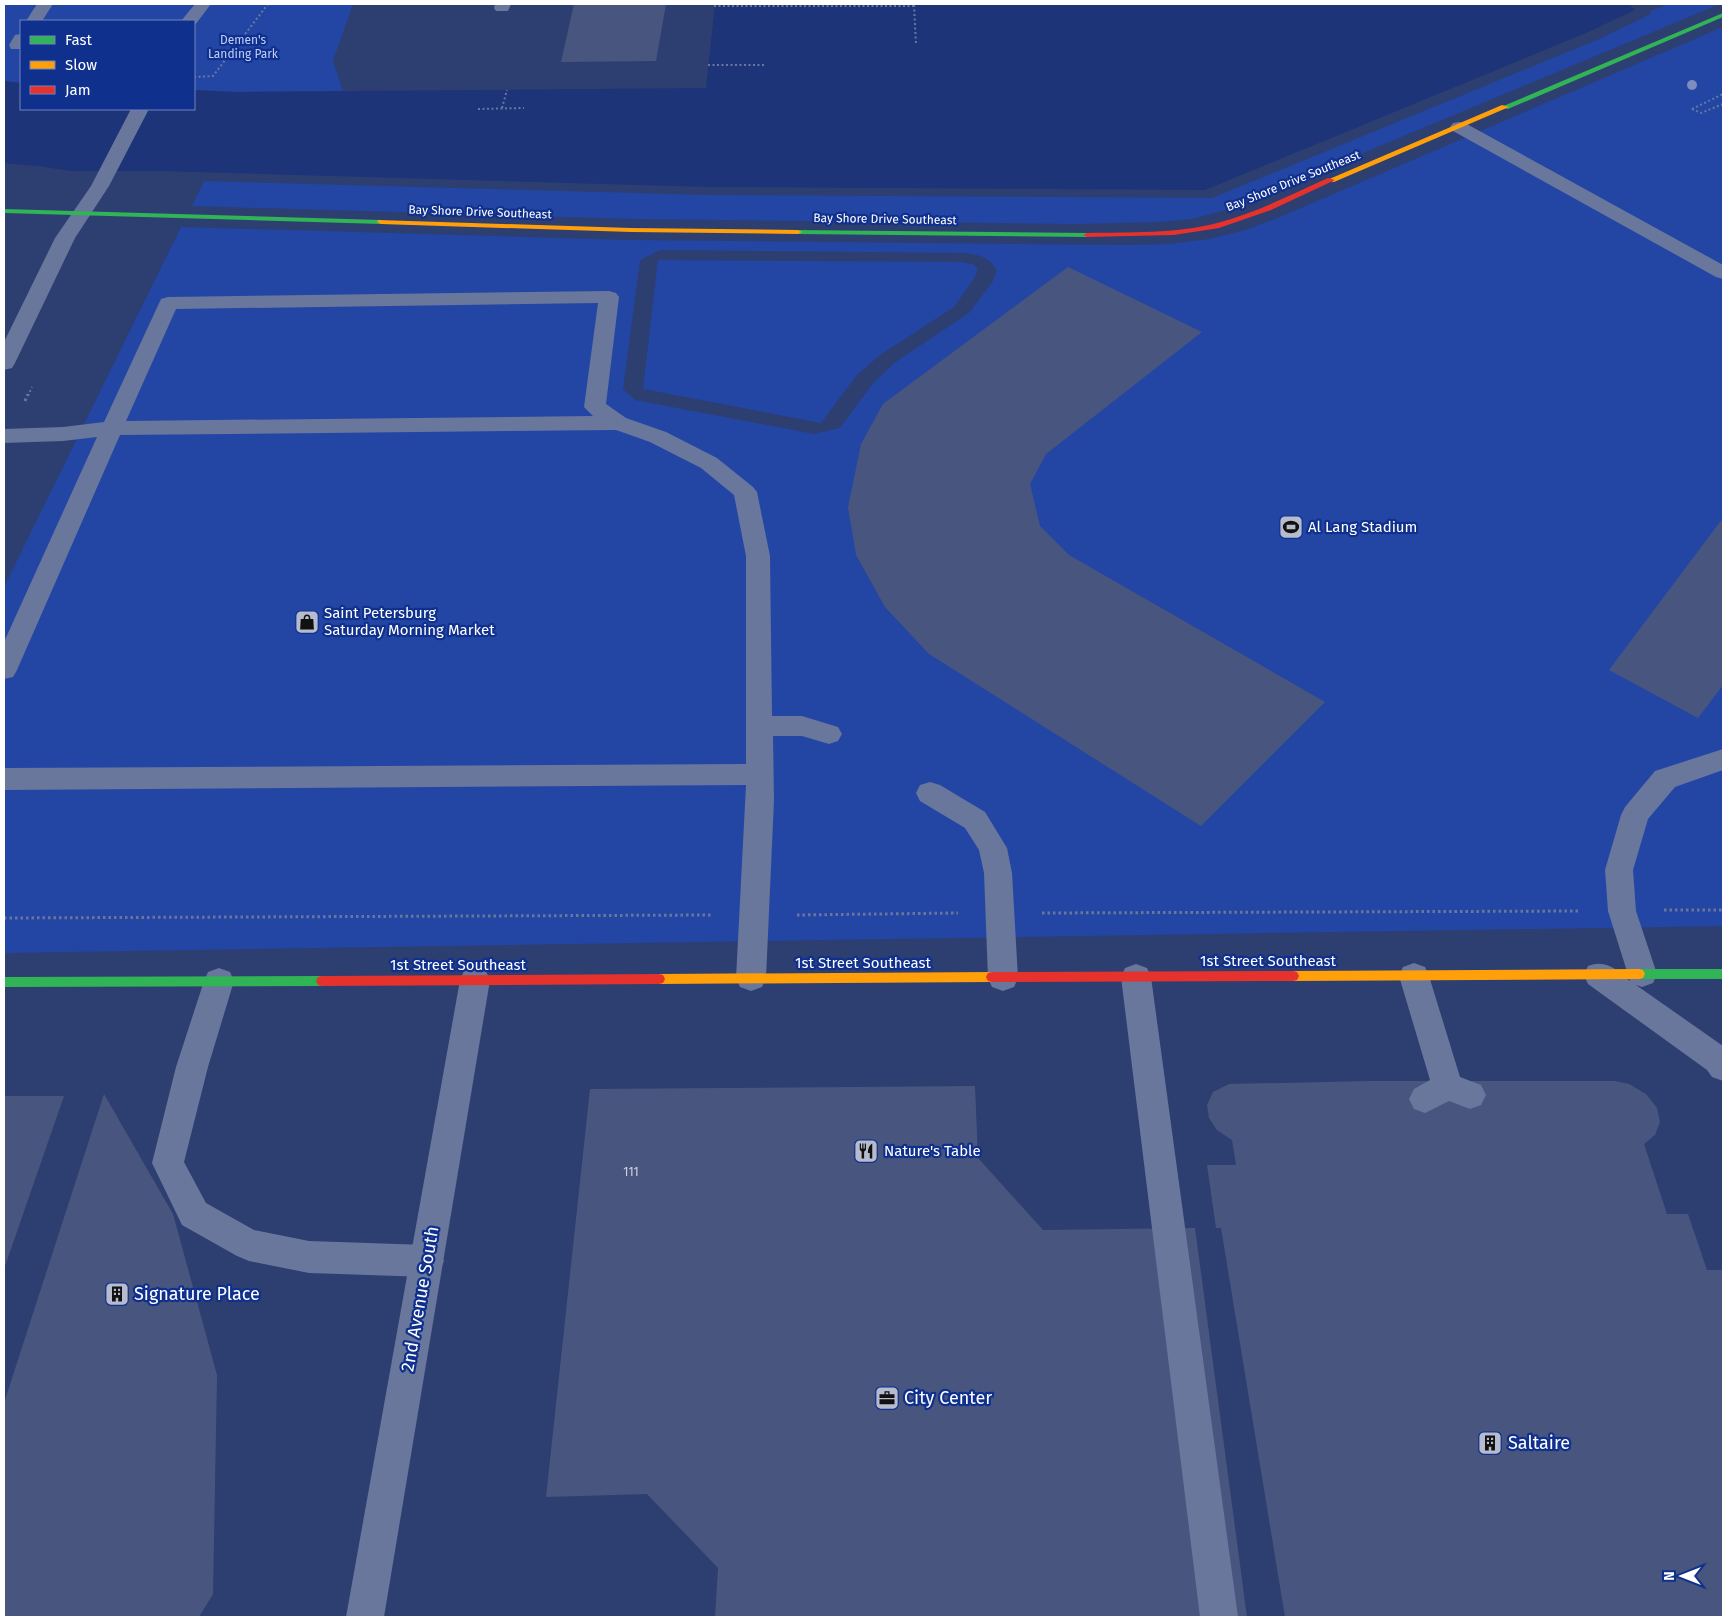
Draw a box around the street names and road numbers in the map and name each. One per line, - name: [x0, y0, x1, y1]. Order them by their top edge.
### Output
- street label: Bay Shore Drive Southeast: [1224, 147, 1363, 214]
- street label: Bay Shore Drive Southeast: [408, 203, 553, 222]
- street label: Bay Shore Drive Southeast: [813, 211, 957, 227]
- street label: 1st Street Southeast: [1200, 952, 1337, 970]
- street label: 1st Street Southeast: [795, 954, 932, 972]
- street label: 1st Street Southeast: [390, 956, 527, 974]
- street label: 2nd Avenue South: [396, 1225, 444, 1373]

